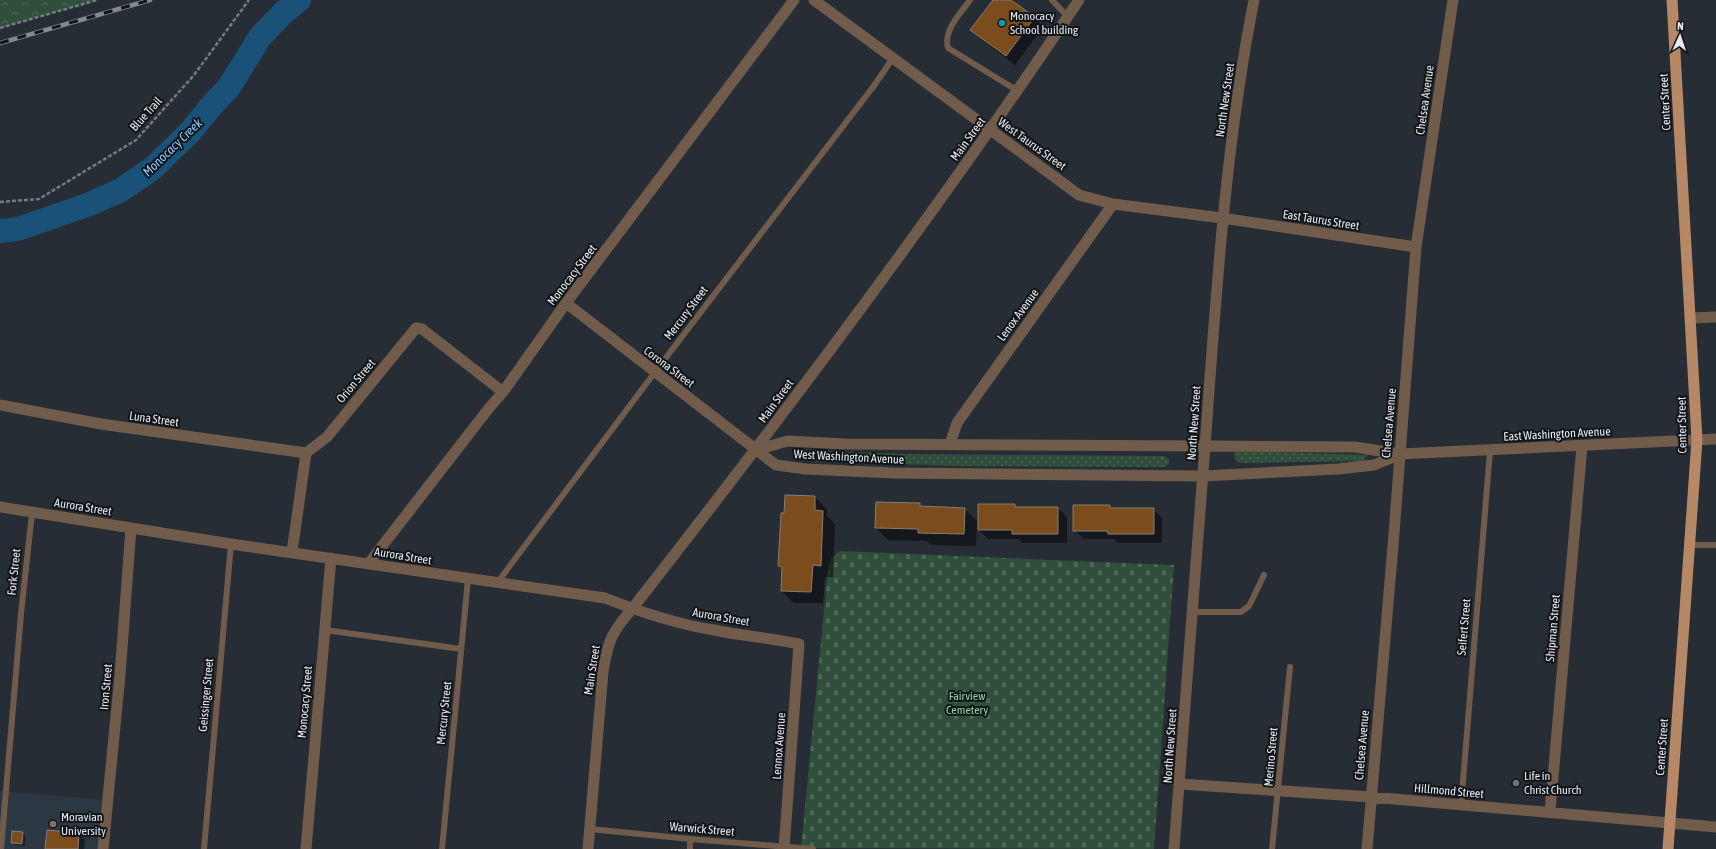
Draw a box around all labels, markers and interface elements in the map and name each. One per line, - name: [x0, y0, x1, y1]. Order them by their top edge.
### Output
- place label: Monocacy School building: [1010, 9, 1079, 37]
- north arrow: [1660, 16, 1700, 56]
- marker: Monocacy School building: [997, 18, 1007, 28]
- text: N: [1677, 20, 1684, 32]
- street label: North New Street: [1213, 62, 1237, 138]
- street label: Chelsea Avenue: [1413, 64, 1437, 136]
- street label: Center Street: [1656, 73, 1673, 131]
- street label: Blue Trail: [127, 93, 166, 134]
- street label: Main Street: [948, 114, 989, 163]
- water label: Monocacy Creek: [140, 115, 205, 179]
- street label: West Taurus Street: [995, 115, 1069, 174]
- street label: East Taurus Street: [1282, 207, 1361, 233]
- street label: Monocacy Street: [545, 241, 600, 308]
- street label: Mercury Street: [661, 283, 711, 343]
- street label: Lenox Avenue: [994, 286, 1042, 344]
- street label: Corona Street: [641, 343, 697, 391]
- street label: Orion Street: [334, 356, 379, 406]
- street label: Main Street: [756, 376, 797, 425]
- street label: North New Street: [1184, 385, 1204, 461]
- street label: Chelsea Avenue: [1379, 388, 1399, 458]
- street label: Center Street: [1674, 396, 1689, 454]
- street label: Luna Street: [128, 409, 180, 429]
- street label: East Washington Avenue: [1503, 424, 1611, 444]
- street label: West Washington Avenue: [793, 447, 905, 467]
- street label: Aurora Street: [53, 496, 113, 519]
- street label: Aurora Street: [373, 545, 433, 568]
- street label: Fork Street: [5, 547, 23, 596]
- street label: Shipman Street: [1543, 593, 1563, 662]
- street label: Seifert Street: [1455, 598, 1473, 656]
- street label: Aurora Street: [691, 605, 751, 629]
- street label: Main Street: [581, 644, 603, 696]
- street label: Geissinger Street: [196, 657, 216, 732]
- street label: Iron Street: [97, 663, 115, 711]
- street label: Monocacy Street: [295, 665, 315, 739]
- street label: Mercury Street: [434, 680, 454, 745]
- park label: Fairview Cemetery: [946, 689, 988, 717]
- street label: North New Street: [1160, 708, 1180, 784]
- street label: Chelsea Avenue: [1352, 710, 1372, 780]
- street label: Lennox Avenue: [770, 712, 788, 780]
- street label: Center Street: [1653, 718, 1671, 776]
- street label: Merino Street: [1261, 726, 1281, 787]
- place label: Life in Christ Church: [1524, 769, 1582, 797]
- marker: Life in Christ Church: [1511, 778, 1521, 788]
- street label: Hillmond Street: [1414, 781, 1485, 801]
- place label: Moravian University: [61, 810, 106, 838]
- marker: Moravian University: [48, 819, 58, 829]
- street label: Warwick Street: [669, 819, 736, 839]

